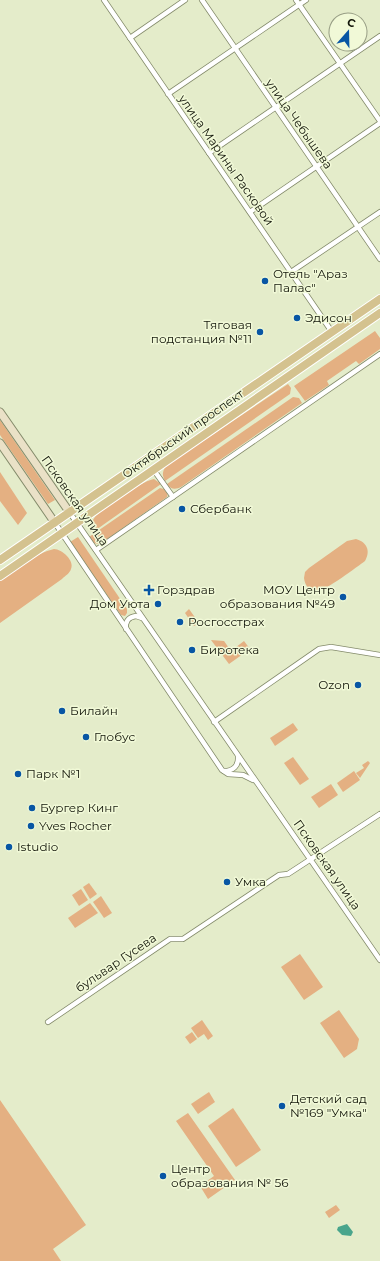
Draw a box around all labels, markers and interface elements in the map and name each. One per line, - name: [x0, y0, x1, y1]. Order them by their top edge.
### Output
- north arrow: [328, 12, 368, 52]
- text: С: [345, 15, 358, 31]
- street label: улица Чебышева: [262, 75, 336, 172]
- street label: улица Марины Расковой: [175, 91, 277, 228]
- place label: Отель "Араз Палас": [273, 266, 348, 295]
- marker: Отель "Араз Палас": [260, 276, 270, 286]
- place label: Эдисон: [305, 310, 352, 325]
- marker: Эдисон: [292, 313, 302, 323]
- place label: Тяговая подстанция №11: [151, 317, 252, 346]
- marker: Тяговая подстанция №11: [255, 327, 265, 337]
- street label: Октябрьский проспект: [119, 386, 247, 481]
- street label: Псковская улица: [39, 453, 112, 549]
- place label: Сбербанк: [190, 501, 252, 516]
- marker: Сбербанк: [177, 504, 187, 514]
- place label: Горздрав: [157, 582, 215, 597]
- place label: МОУ Центр образования №49: [220, 582, 335, 611]
- marker: Горздрав: [144, 585, 154, 595]
- marker: МОУ Центр образования №49: [338, 592, 348, 602]
- place label: Дом Уюта: [90, 596, 150, 611]
- marker: Дом Уюта: [153, 599, 163, 609]
- place label: Росгосстрах: [188, 614, 265, 629]
- marker: Росгосстрах: [175, 617, 185, 627]
- place label: Биротека: [200, 642, 259, 657]
- marker: Биротека: [187, 645, 197, 655]
- place label: Ozon: [318, 677, 350, 692]
- marker: Ozon: [353, 680, 363, 690]
- place label: Билайн: [70, 703, 118, 718]
- marker: Билайн: [57, 706, 67, 716]
- place label: Глобус: [94, 729, 135, 744]
- marker: Глобус: [81, 732, 91, 742]
- place label: Парк №1: [26, 766, 80, 781]
- marker: Парк №1: [13, 769, 23, 779]
- place label: Бургер Кинг: [40, 800, 118, 815]
- marker: Бургер Кинг: [27, 803, 37, 813]
- street label: Псковская улица: [291, 817, 364, 913]
- place label: Yves Rocher: [39, 818, 112, 833]
- marker: Yves Rocher: [26, 821, 36, 831]
- place label: Istudio: [17, 839, 58, 854]
- marker: Istudio: [4, 842, 14, 852]
- place label: Умка: [235, 874, 266, 889]
- marker: Умка: [222, 877, 232, 887]
- street label: бульвар Гусева: [72, 930, 159, 995]
- place label: Детский сад №169 "Умка": [290, 1091, 367, 1120]
- marker: Детский сад №169 "Умка": [277, 1101, 287, 1111]
- place label: Центр образования № 56: [171, 1161, 288, 1190]
- marker: Центр образования № 56: [158, 1171, 168, 1181]

